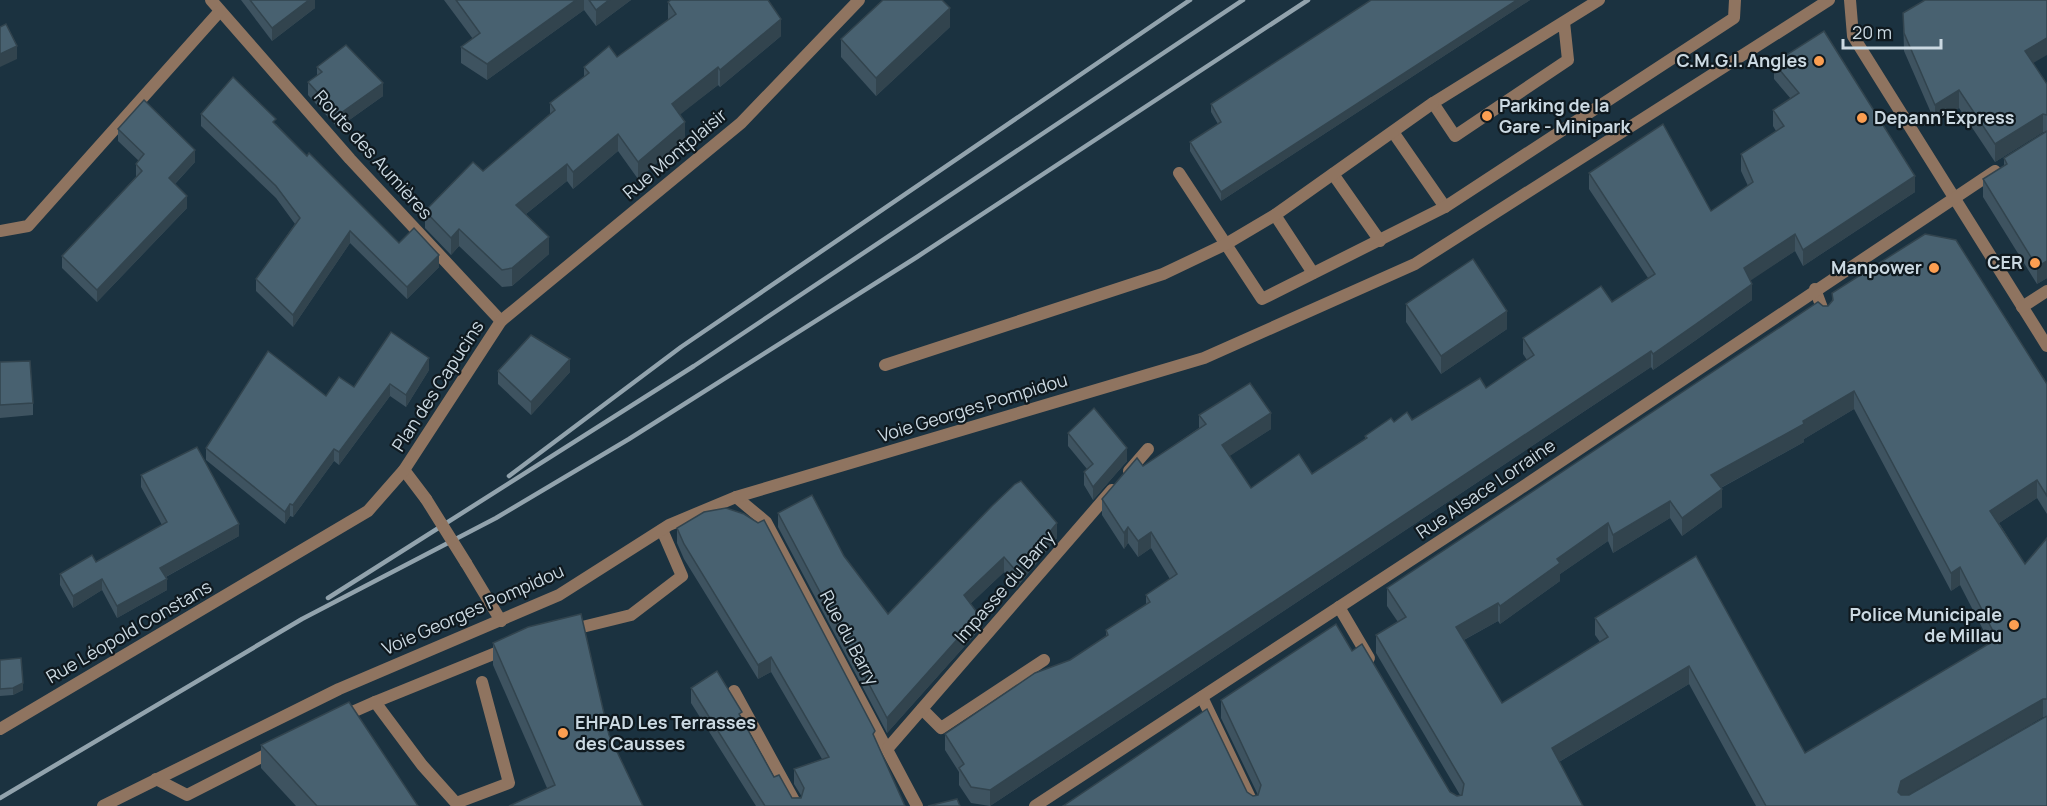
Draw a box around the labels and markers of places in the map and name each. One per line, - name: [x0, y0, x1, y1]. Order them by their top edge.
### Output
- place label: C.M.G.I. Angles: [1676, 48, 1807, 72]
- marker: C.M.G.I. Angles: [1812, 54, 1826, 68]
- place label: Parking de la Gare - Minipark: [1499, 93, 1632, 138]
- place label: Depann’Express: [1874, 105, 2015, 129]
- marker: Parking de la Gare - Minipark: [1480, 109, 1494, 123]
- marker: Depann’Express: [1855, 111, 1869, 125]
- place label: CER: [1987, 250, 2023, 274]
- place label: Manpower: [1831, 255, 1922, 279]
- marker: CER: [2028, 256, 2042, 270]
- marker: Manpower: [1927, 261, 1941, 275]
- place label: Police Municipale de Millau: [1849, 602, 2002, 647]
- marker: Police Municipale de Millau: [2007, 618, 2021, 632]
- place label: EHPAD Les Terrasses des Causses: [575, 710, 756, 755]
- marker: EHPAD Les Terrasses des Causses: [556, 726, 570, 740]

